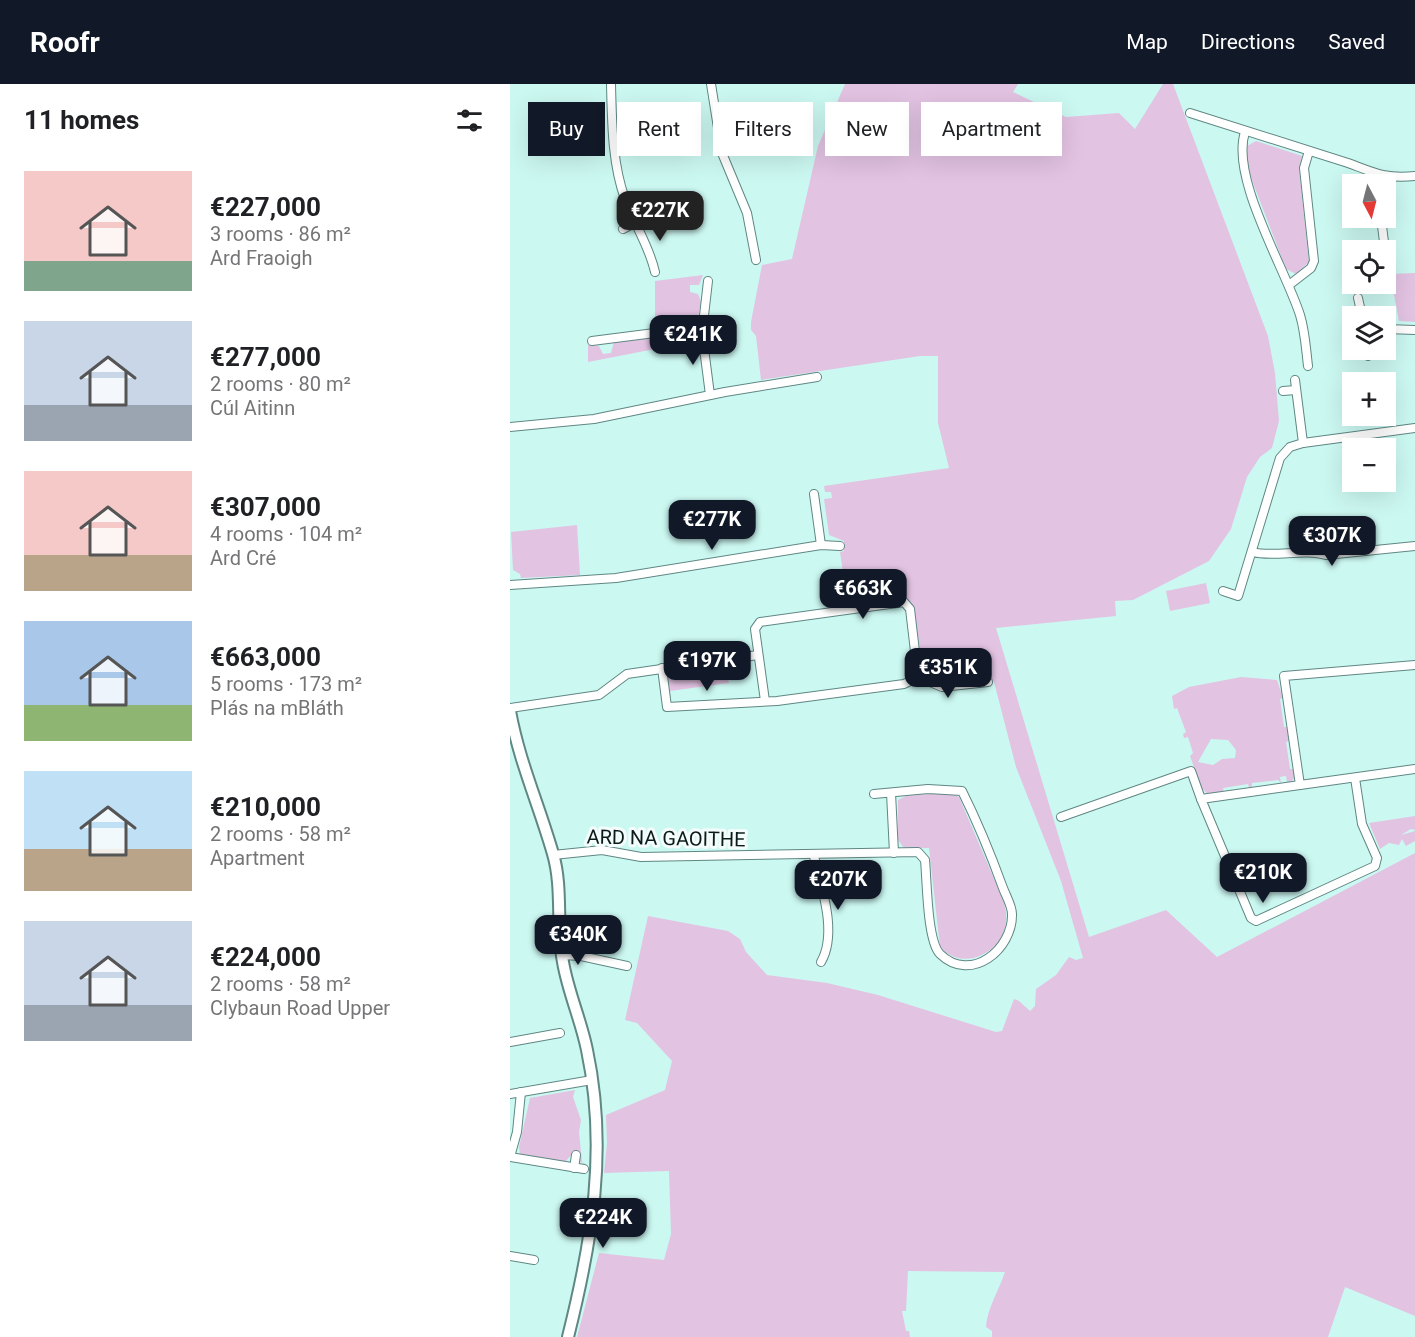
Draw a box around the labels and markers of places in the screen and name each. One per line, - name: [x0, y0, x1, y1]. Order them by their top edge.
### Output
- pin: €227K: [618, 191, 702, 242]
- pin: €241K: [651, 315, 735, 366]
- pin: €277K: [670, 500, 754, 551]
- pin: €307K: [1290, 516, 1374, 567]
- pin: €663K: [821, 569, 905, 620]
- pin: €197K: [665, 641, 749, 692]
- pin: €351K: [906, 648, 990, 699]
- pin: €210K: [1221, 853, 1305, 904]
- pin: €207K: [796, 860, 880, 911]
- pin: €340K: [536, 915, 620, 966]
- pin: €224K: [561, 1198, 645, 1249]

